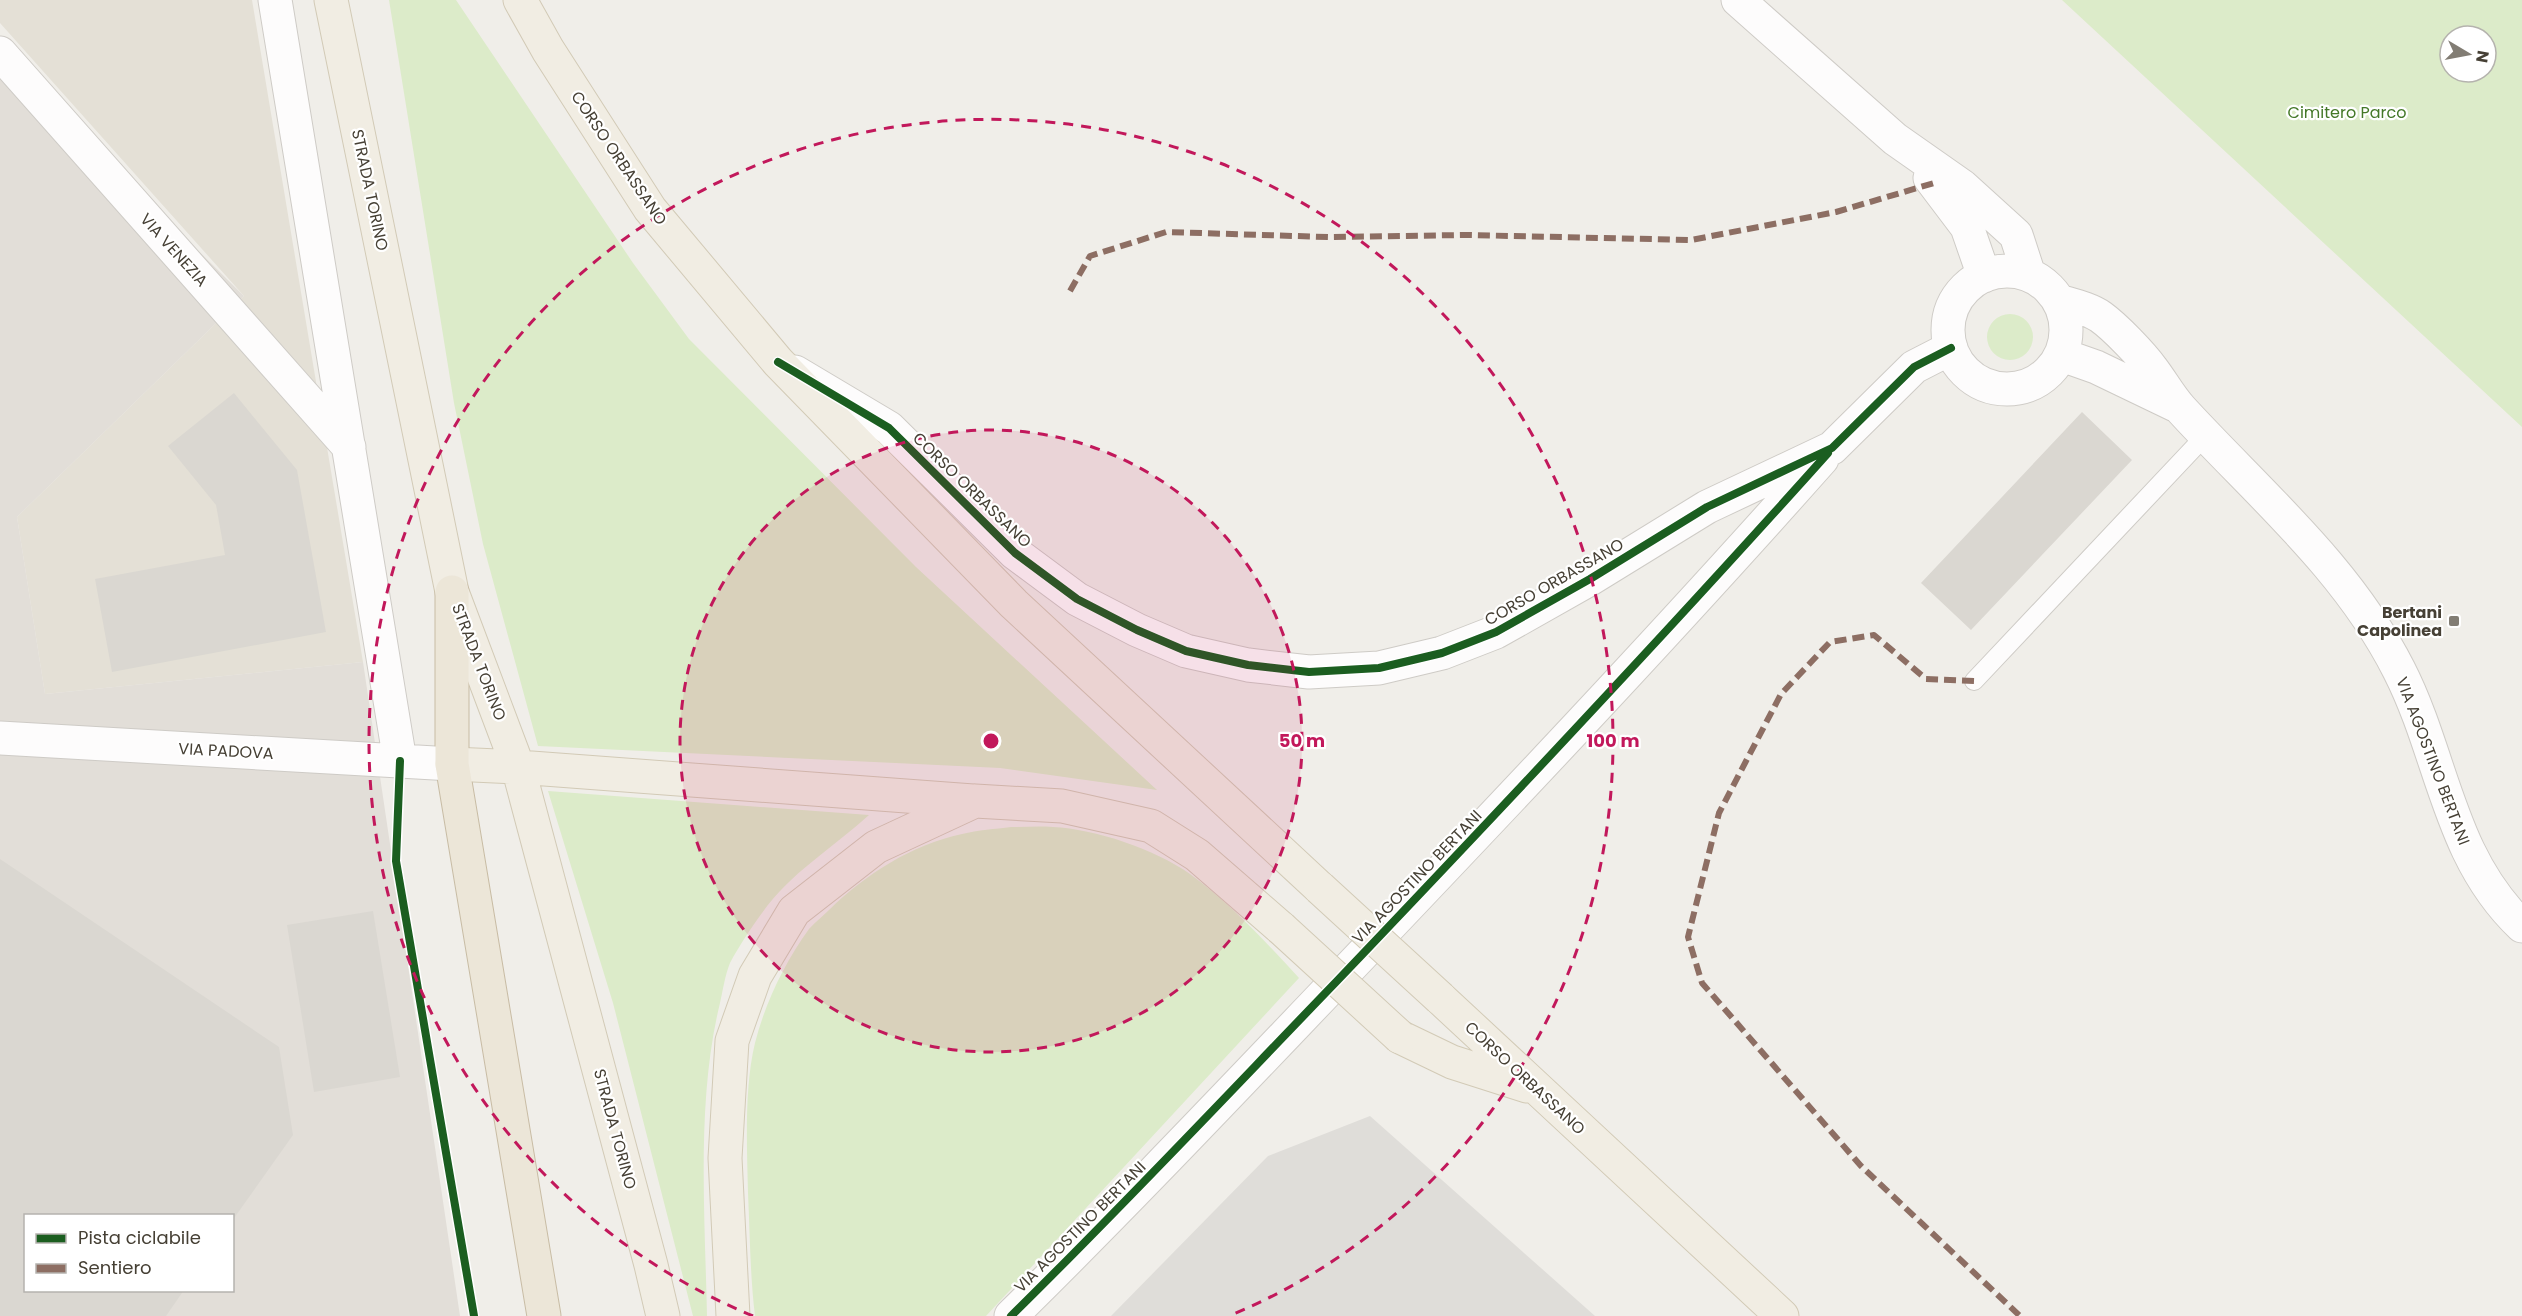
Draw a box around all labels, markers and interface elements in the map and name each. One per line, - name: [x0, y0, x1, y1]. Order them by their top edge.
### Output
- north arrow: [2438, 24, 2498, 84]
- text: N: [2470, 49, 2495, 64]
- street label: CORSO ORBASSANO: [566, 86, 672, 230]
- park label: Cimitero Parco: [2288, 101, 2406, 124]
- street label: STRADA TORINO: [346, 127, 394, 253]
- street label: VIA VENEZIA: [135, 208, 213, 292]
- street label: CORSO ORBASSANO: [907, 427, 1037, 553]
- street label: CORSO ORBASSANO: [1480, 533, 1628, 631]
- street label: STRADA TORINO: [446, 600, 512, 724]
- place label: Bertani Capolinea: [2357, 601, 2442, 642]
- marker: Bertani Capolinea: [2447, 614, 2461, 628]
- street label: VIA AGOSTINO BERTANI: [2390, 674, 2476, 848]
- text: 50 m: [1279, 728, 1325, 753]
- text: 100 m: [1586, 728, 1640, 753]
- centre of rings: [981, 731, 1001, 751]
- street label: VIA PADOVA: [178, 737, 274, 765]
- street label: VIA AGOSTINO BERTANI: [1347, 805, 1487, 949]
- street label: CORSO ORBASSANO: [1460, 1016, 1590, 1140]
- street label: STRADA TORINO: [588, 1066, 642, 1192]
- street label: VIA AGOSTINO BERTANI: [1009, 1156, 1151, 1298]
- legend: [24, 1214, 234, 1292]
- text: Pista ciclabile: [78, 1225, 201, 1250]
- text: Sentiero: [78, 1255, 152, 1280]

